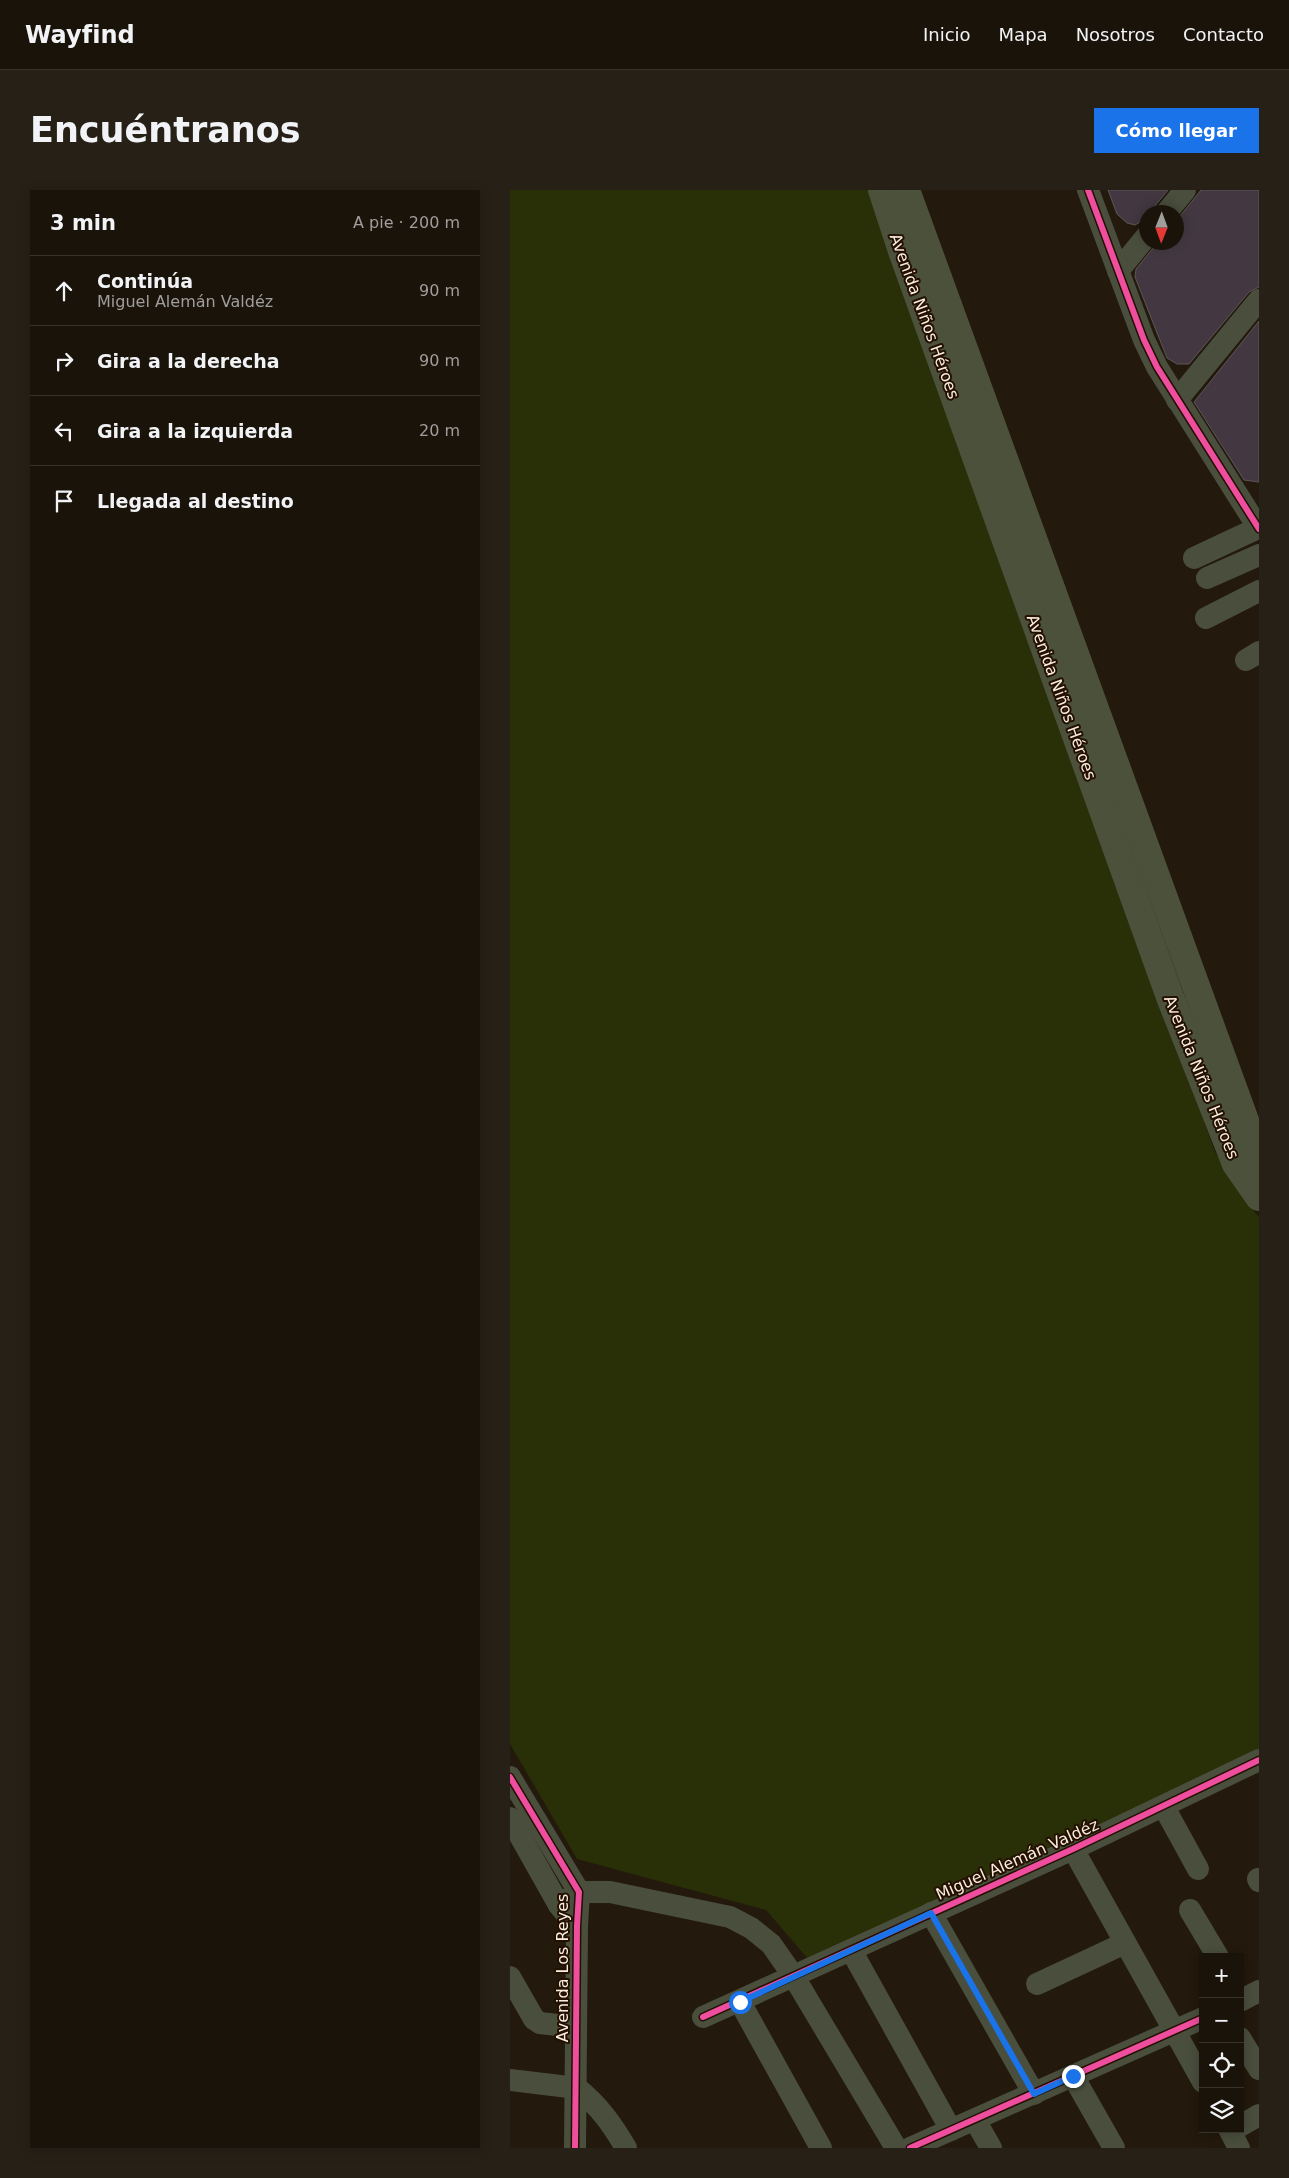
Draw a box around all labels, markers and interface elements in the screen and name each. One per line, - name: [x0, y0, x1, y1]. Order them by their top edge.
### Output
- text: Wayfind: [25, 21, 135, 49]
- text: Inicio: [923, 24, 971, 45]
- text: Mapa: [999, 24, 1048, 45]
- text: Nosotros: [1076, 24, 1155, 45]
- text: Contacto: [1183, 24, 1264, 45]
- button: Cómo llegar: [1094, 108, 1259, 153]
- text: Encuéntranos: [30, 110, 301, 150]
- north arrow: [1139, 205, 1184, 250]
- text: 3 min: [50, 211, 116, 235]
- text: A pie · 200 m: [353, 213, 460, 232]
- street label: Avenida Niños Héroes: [886, 231, 963, 402]
- text: Continúa: [97, 270, 193, 292]
- icon: ahead: [50, 277, 78, 305]
- text: 90 m: [419, 281, 460, 300]
- text: Miguel Alemán Valdéz: [97, 292, 273, 311]
- icon: right: [50, 347, 78, 375]
- text: Gira a la derecha: [97, 350, 280, 372]
- text: 90 m: [419, 351, 460, 370]
- icon: left: [50, 417, 78, 445]
- text: Gira a la izquierda: [97, 420, 293, 442]
- text: 20 m: [419, 421, 460, 440]
- icon: arrive: [50, 487, 78, 515]
- text: Llegada al destino: [97, 490, 294, 512]
- street label: Avenida Niños Héroes: [1023, 612, 1100, 783]
- street label: Avenida Niños Héroes: [1160, 993, 1243, 1162]
- street label: Miguel Alemán Valdéz: [933, 1815, 1102, 1904]
- street label: Avenida Los Reyes: [553, 1894, 572, 2042]
- map controls: [1199, 1953, 1244, 2133]
- button: +: [1199, 1953, 1244, 1998]
- route start: [729, 1991, 752, 2014]
- button: −: [1199, 1998, 1244, 2043]
- button: locate: [1199, 2043, 1244, 2088]
- route end: [1062, 2065, 1085, 2088]
- button: layers: [1199, 2088, 1244, 2133]

